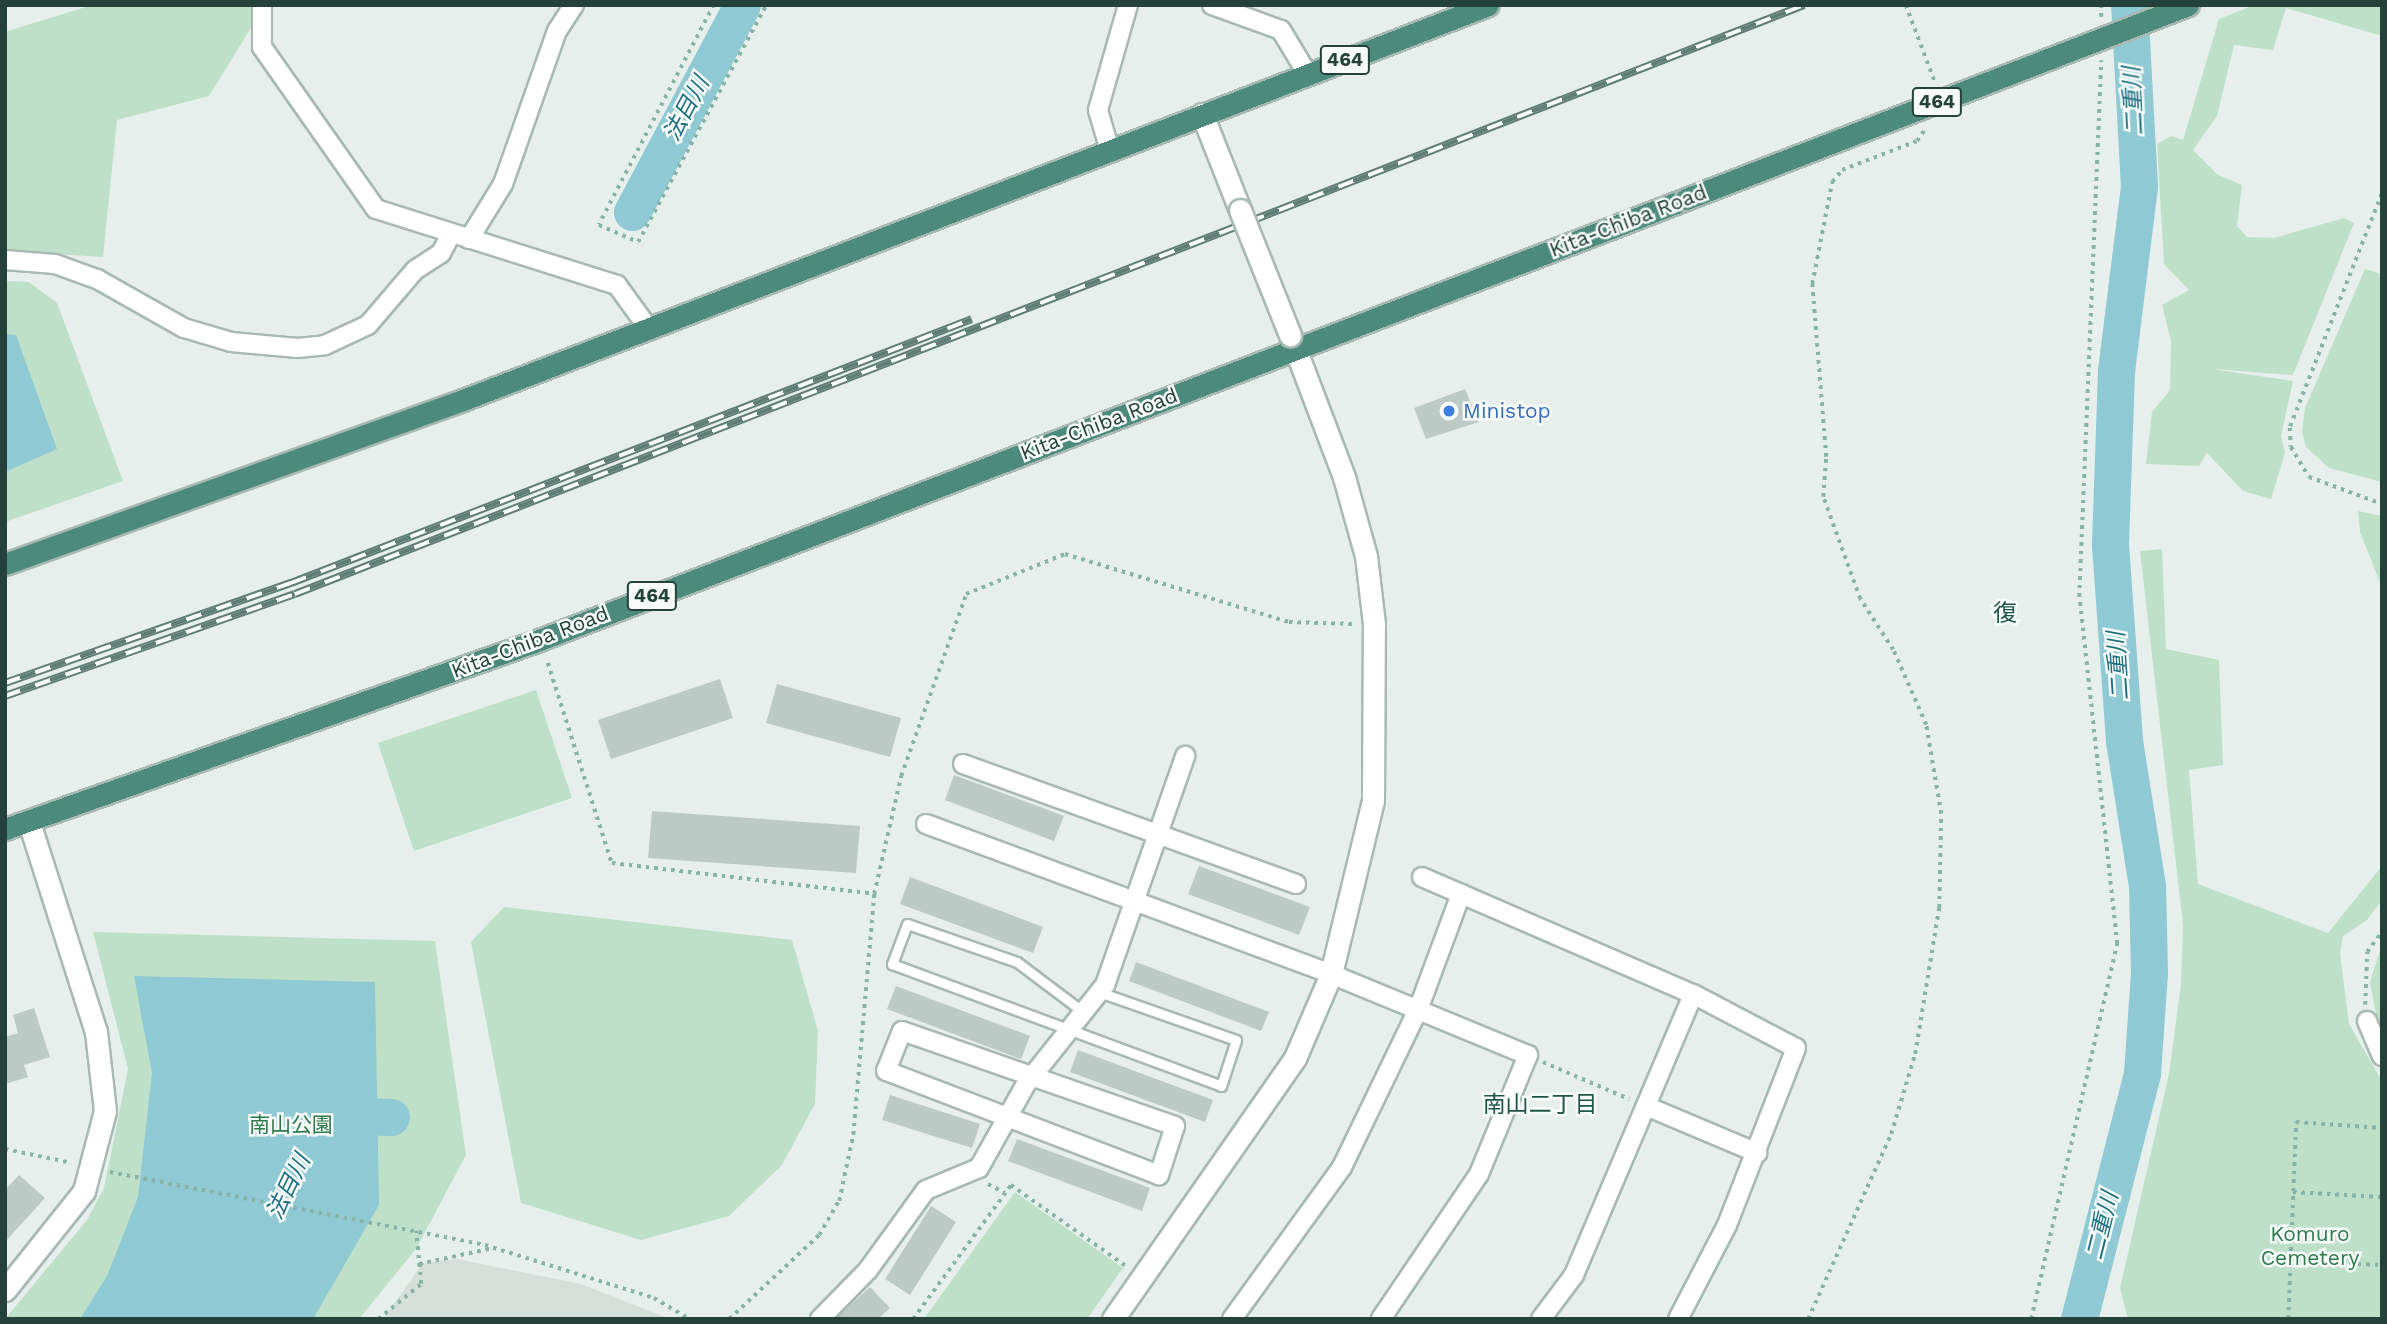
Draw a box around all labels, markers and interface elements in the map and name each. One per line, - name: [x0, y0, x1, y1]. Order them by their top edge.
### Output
- road number: 464: [1319, 44, 1371, 76]
- water label: 二重川: [2118, 66, 2150, 136]
- water label: 法目川: [659, 72, 715, 146]
- road number: 464: [1911, 86, 1963, 118]
- street label: Kita-Chiba Road: [1546, 179, 1710, 263]
- street label: Kita-Chiba Road: [1017, 382, 1181, 466]
- place label: Ministop: [1463, 398, 1551, 424]
- marker: Ministop: [1441, 403, 1457, 419]
- road number: 464: [626, 580, 678, 611]
- street label: Kita-Chiba Road: [448, 600, 612, 684]
- district label: 復: [1993, 600, 2017, 628]
- water label: 二重川: [2103, 631, 2135, 701]
- district label: 南山二丁目: [1483, 1091, 1597, 1119]
- park label: 南山公園: [249, 1112, 333, 1138]
- water label: 法目川: [261, 1150, 317, 1224]
- water label: 二重川: [2081, 1189, 2125, 1263]
- park label: Komuro Cemetery: [2261, 1221, 2359, 1271]

